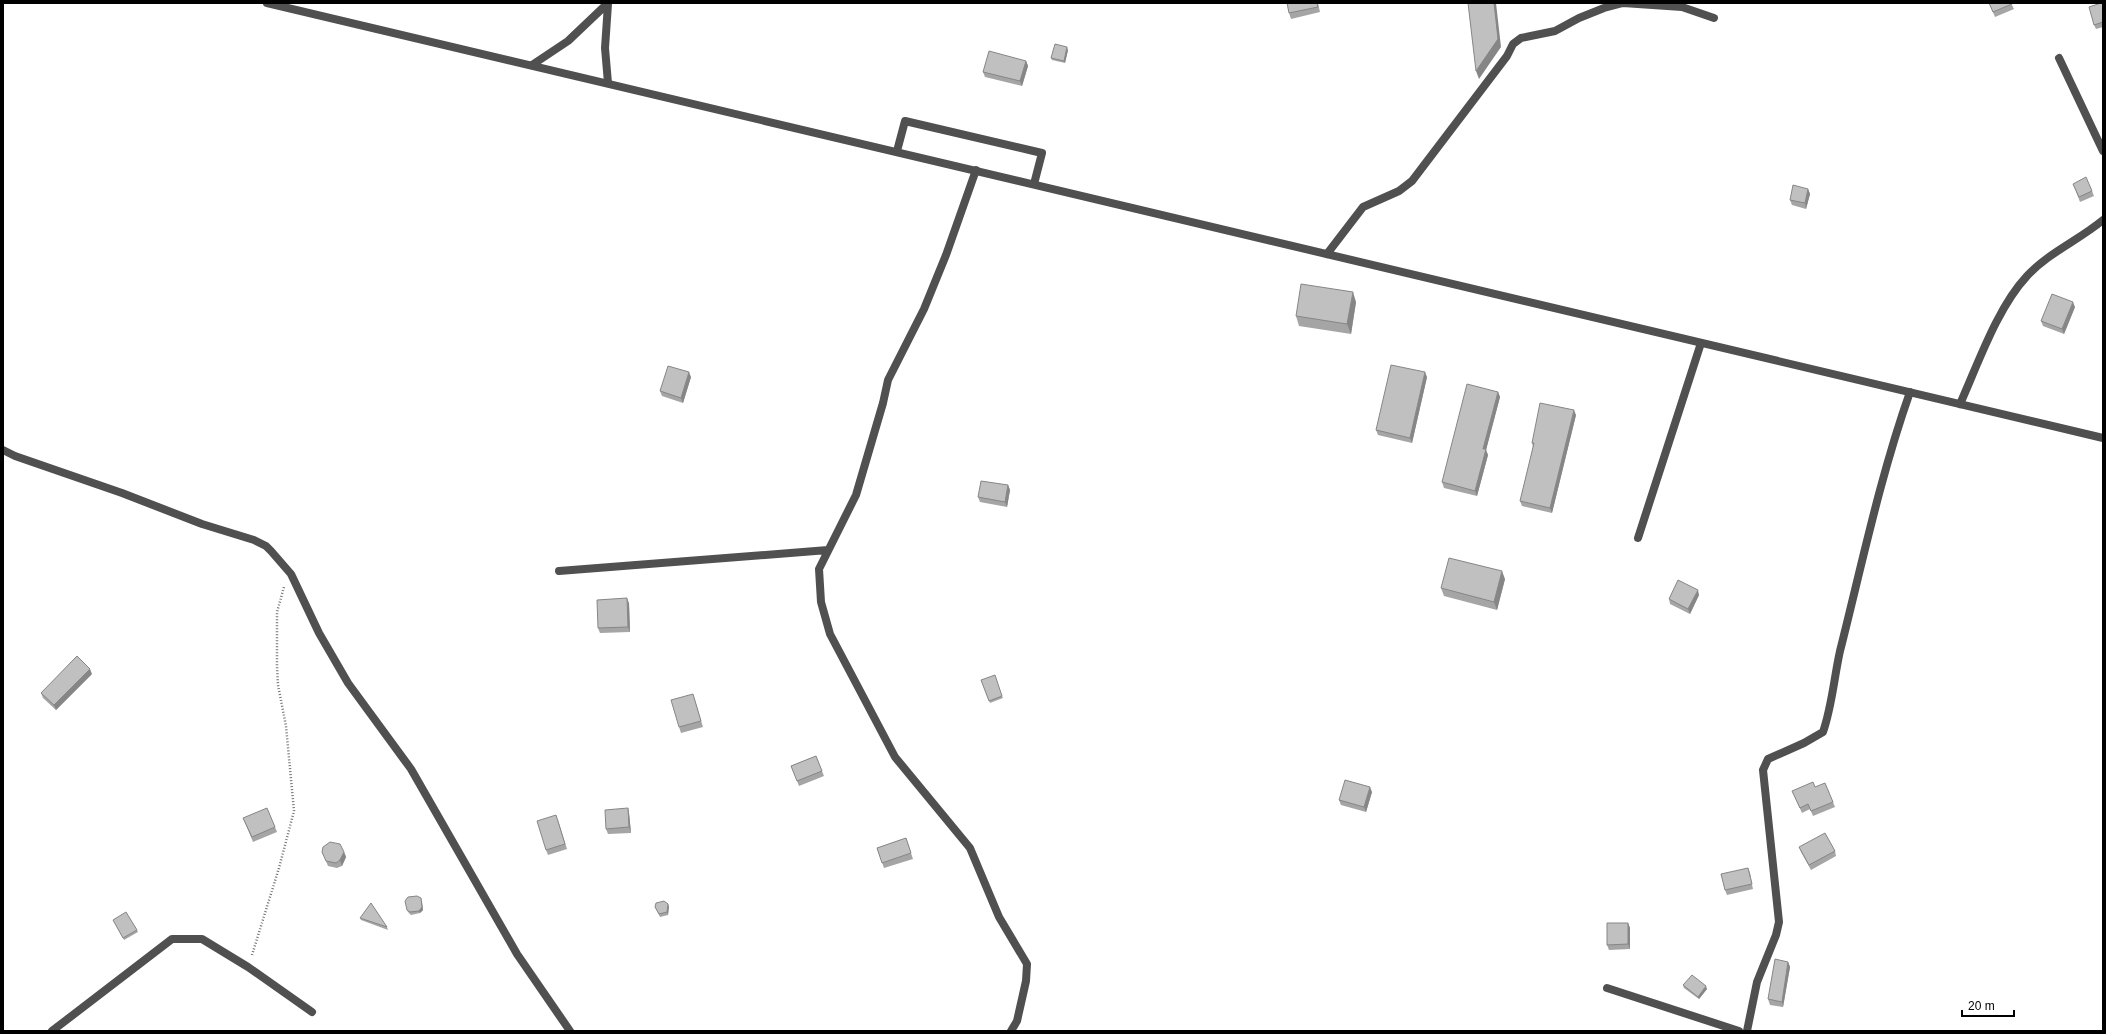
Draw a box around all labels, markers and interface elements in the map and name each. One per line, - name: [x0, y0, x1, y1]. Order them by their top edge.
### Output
- scale bar: [1962, 992, 2014, 1018]
- text: 20 m: [1968, 999, 1995, 1013]

